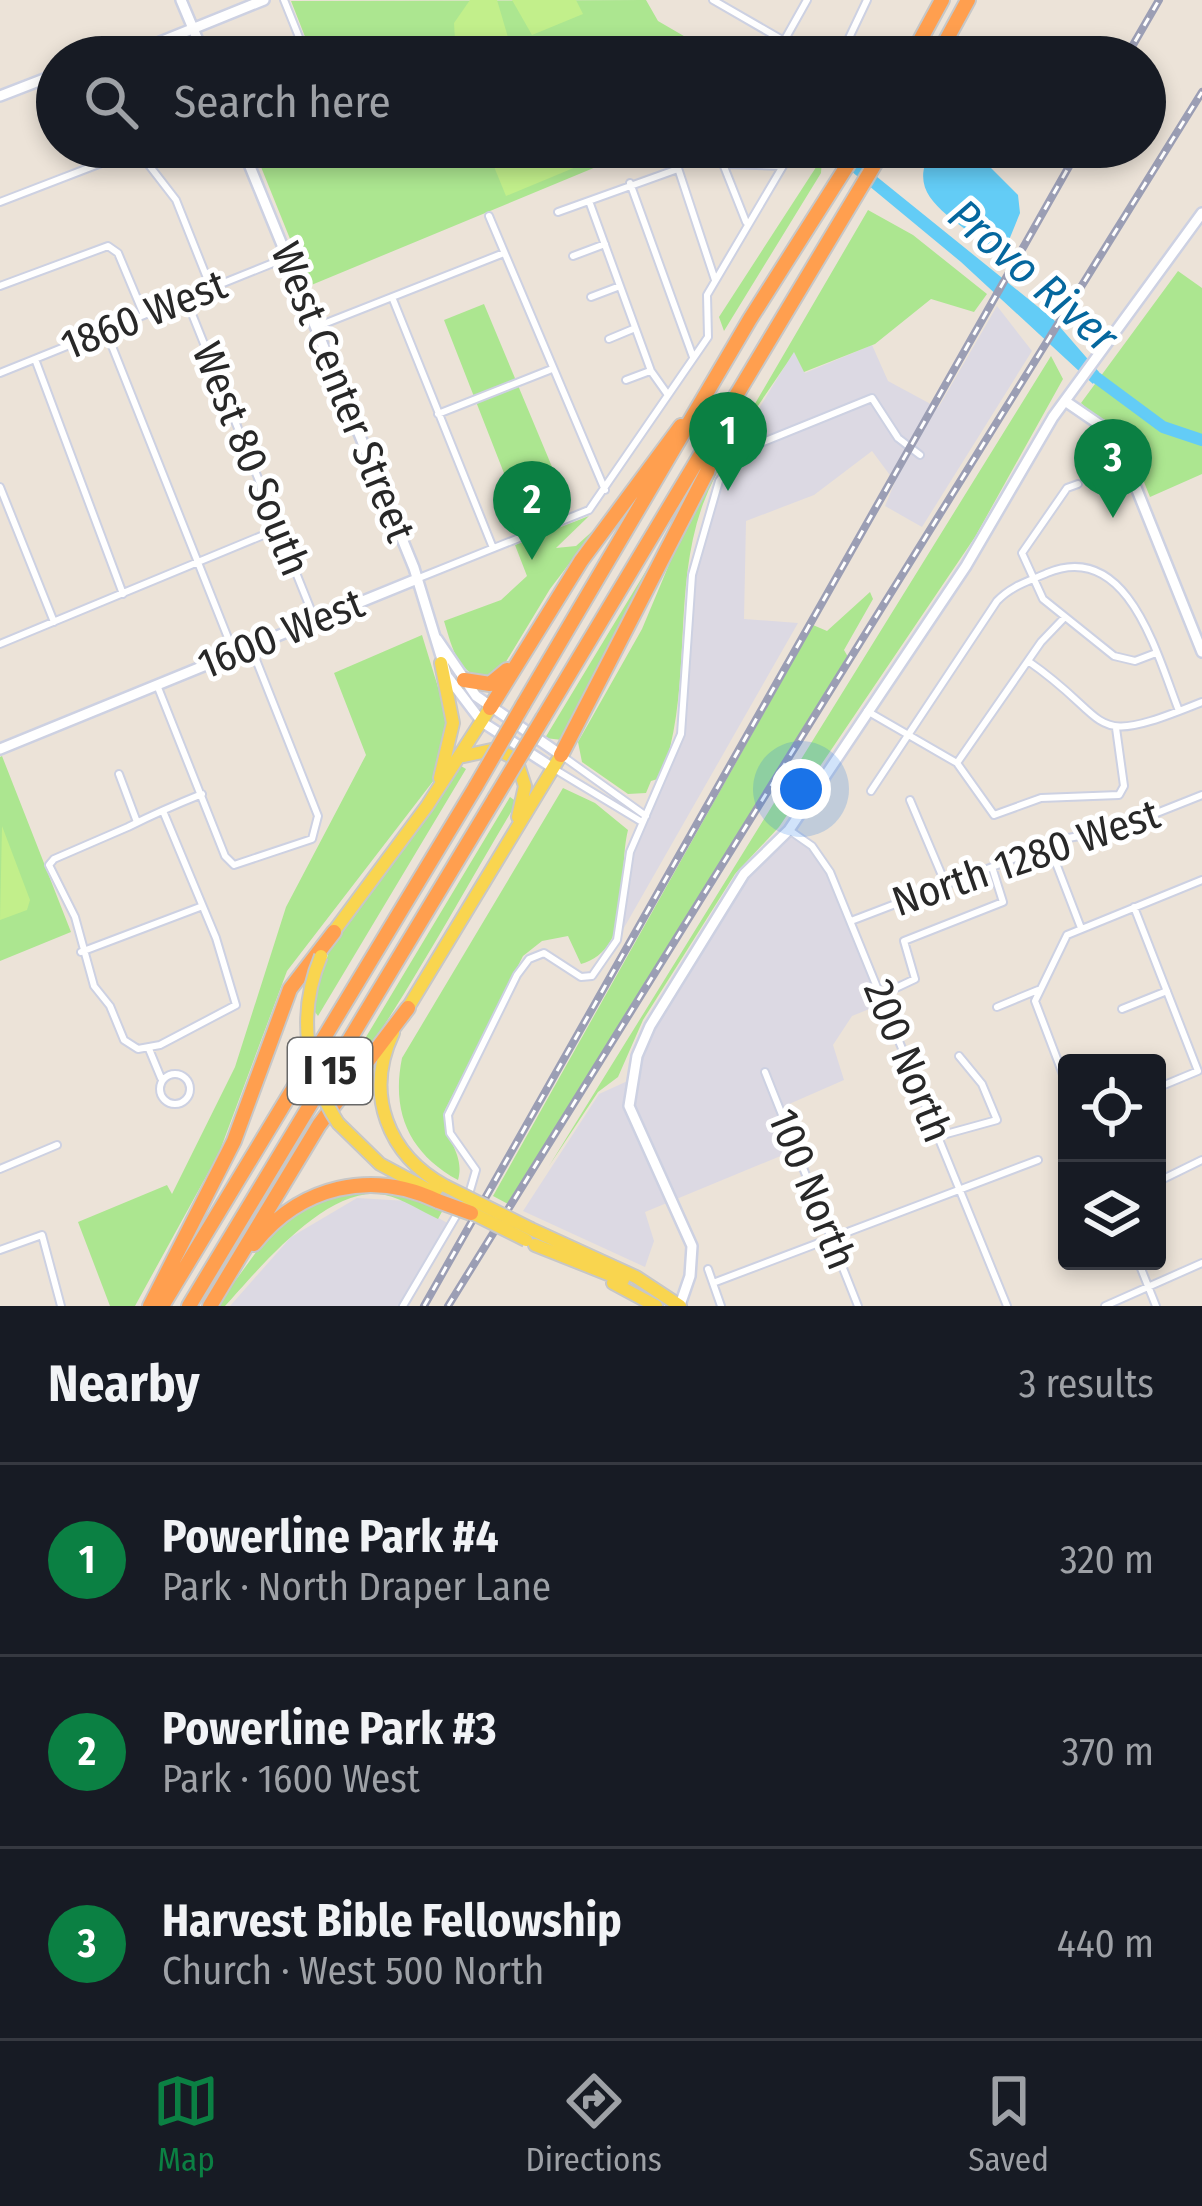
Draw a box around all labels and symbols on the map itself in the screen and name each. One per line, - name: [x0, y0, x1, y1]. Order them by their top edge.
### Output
- water label: Provo River: [938, 188, 1130, 365]
- street label: West Center Street: [260, 235, 426, 549]
- street label: 1860 West: [54, 259, 234, 371]
- street label: West 80 South: [182, 335, 320, 583]
- pin: 1: [689, 392, 767, 491]
- pin: 3: [1074, 419, 1152, 518]
- pin: 2: [493, 461, 571, 560]
- street label: 1600 West: [191, 578, 371, 690]
- your location: [771, 759, 831, 819]
- street label: North 1280 West: [886, 789, 1166, 927]
- street label: 200 North: [853, 973, 963, 1149]
- road number: I 15: [288, 1038, 372, 1104]
- street label: 100 North: [757, 1102, 867, 1276]

